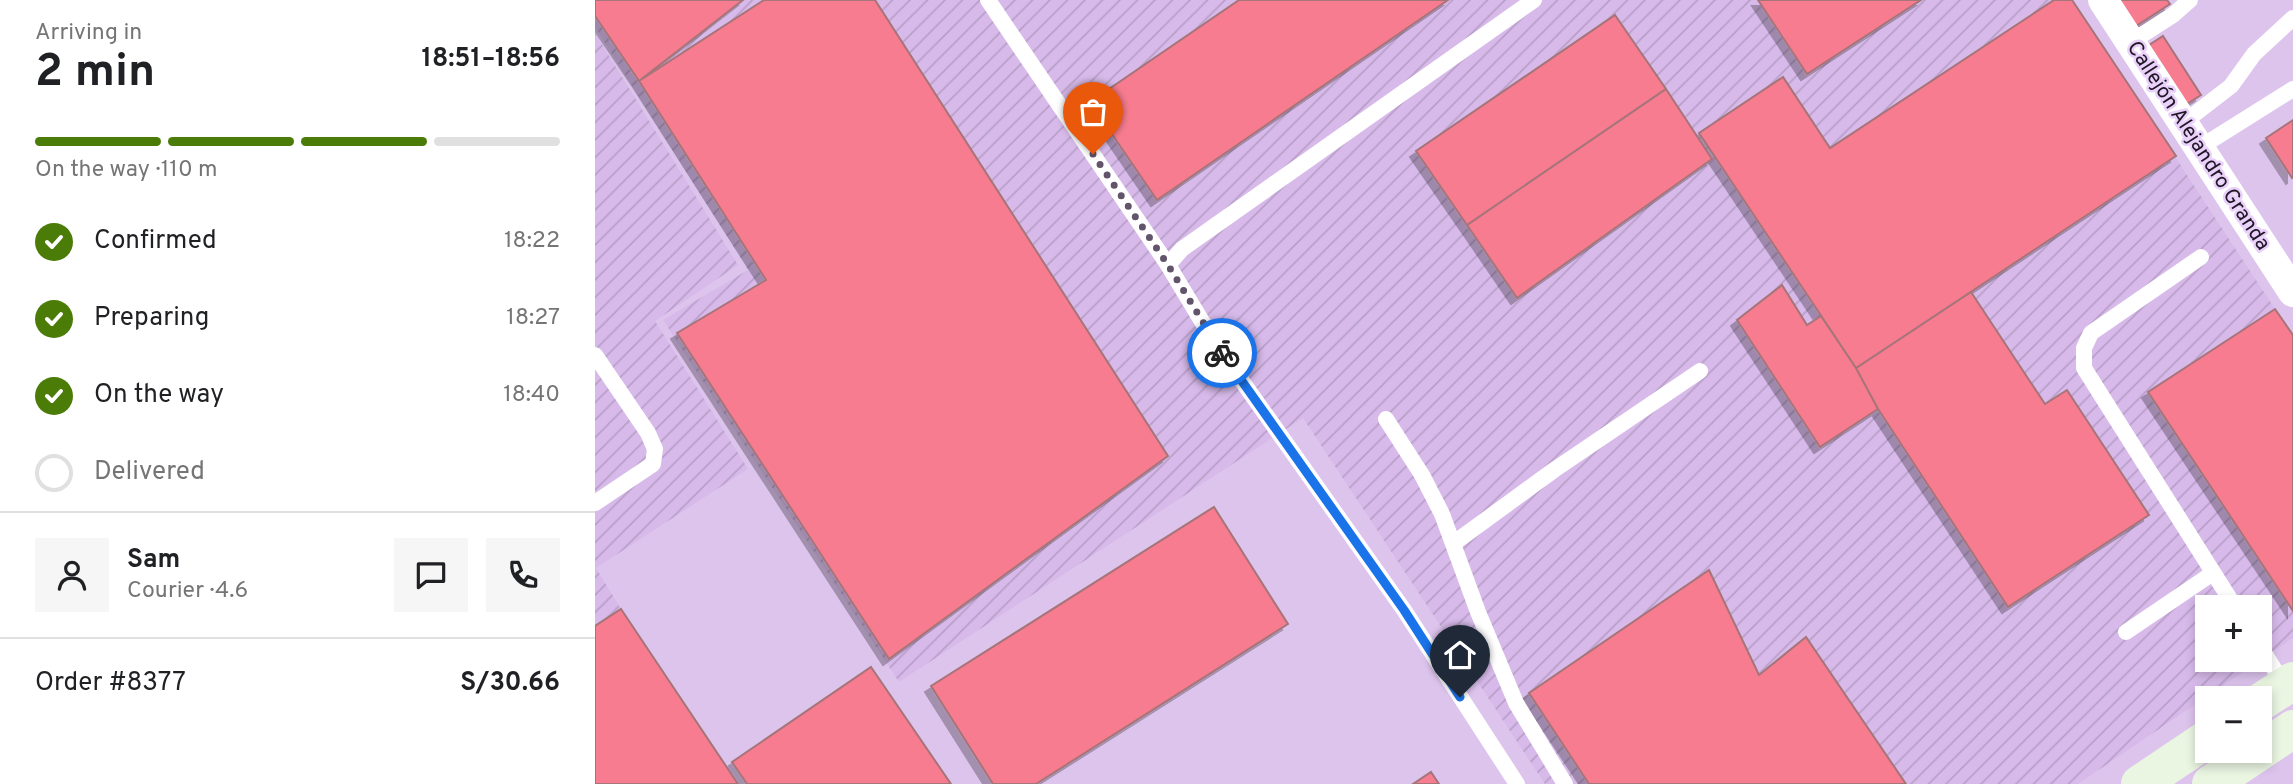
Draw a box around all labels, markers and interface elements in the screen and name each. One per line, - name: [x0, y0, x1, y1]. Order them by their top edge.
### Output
- text: Arriving in: [35, 19, 142, 48]
- street label: Callejón Alejandro Granda: [2120, 36, 2276, 256]
- text: 18:51–18:56: [422, 43, 560, 76]
- text: 2 min: [35, 44, 155, 103]
- pin: [1063, 82, 1123, 154]
- icon: bag: [1074, 93, 1112, 131]
- text: On the way · 110 m: [35, 156, 218, 185]
- icon: check: [35, 223, 73, 261]
- text: Confirmed: [94, 225, 217, 258]
- text: 18:22: [504, 227, 560, 256]
- icon: check: [35, 300, 73, 338]
- text: Preparing: [94, 302, 209, 335]
- text: 18:27: [506, 304, 560, 333]
- courier: [1187, 318, 1257, 388]
- icon: bike: [1203, 334, 1241, 372]
- icon: check: [35, 377, 73, 415]
- text: On the way: [94, 379, 224, 412]
- text: 18:40: [503, 381, 560, 410]
- text: Delivered: [94, 456, 205, 489]
- button: person: [35, 538, 109, 612]
- button: chat: [394, 538, 468, 612]
- button: phone: [486, 538, 560, 612]
- text: Sam: [127, 544, 180, 577]
- text: Courier · 4.6: [127, 577, 248, 606]
- map controls: [2195, 595, 2272, 763]
- button: +: [2195, 595, 2272, 672]
- pin: [1430, 625, 1490, 697]
- icon: home: [1441, 636, 1479, 674]
- text: Order #8377: [35, 667, 186, 700]
- text: S/30.66: [460, 667, 560, 700]
- button: −: [2195, 686, 2272, 763]

